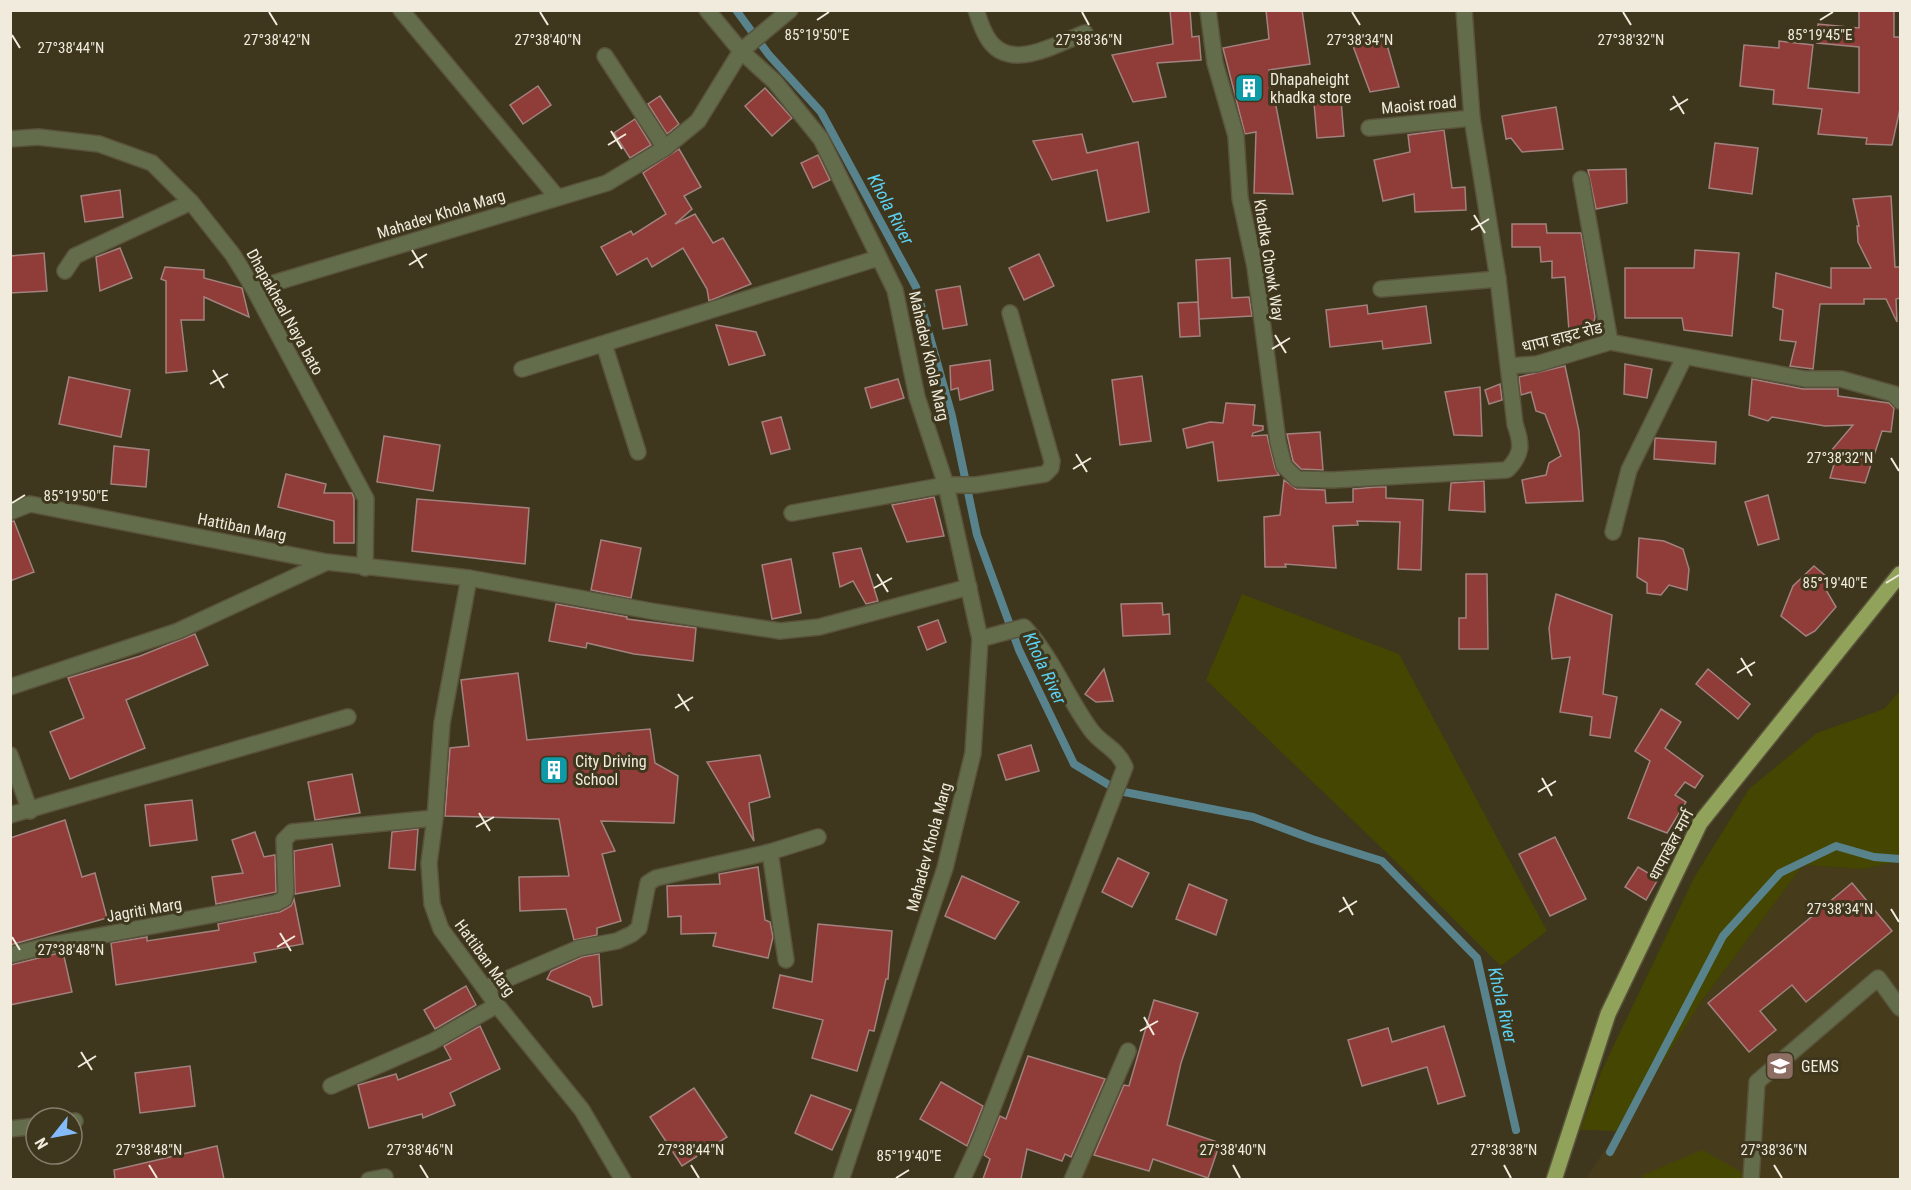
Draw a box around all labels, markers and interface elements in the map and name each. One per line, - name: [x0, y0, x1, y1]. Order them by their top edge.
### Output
- text: 85°19'50"E: [785, 26, 849, 44]
- text: 85°19'45"E: [1788, 26, 1852, 44]
- text: 27°38'42"N: [244, 31, 310, 49]
- text: 27°38'40"N: [515, 31, 581, 49]
- text: 27°38'36"N: [1056, 31, 1122, 49]
- text: 27°38'34"N: [1327, 31, 1393, 49]
- text: 27°38'32"N: [1598, 31, 1664, 49]
- text: 27°38'44"N: [38, 39, 104, 57]
- place label: Dhapaheight khadka store: [1270, 70, 1351, 107]
- building icon: Dhapaheight khadka store: [1233, 72, 1265, 104]
- street label: Maoist road: [1381, 92, 1457, 118]
- water label: Khola River: [864, 170, 919, 249]
- street label: Mahadev Khola Marg: [375, 185, 507, 243]
- street label: Khadka Chowk Way: [1250, 198, 1288, 322]
- street label: Dhapakheal Naya bato: [243, 246, 327, 378]
- street label: Mahadev Khola Marg: [905, 289, 953, 423]
- street label: धापा हाइट रोड: [1520, 318, 1605, 356]
- text: 27°38'32"N: [1807, 449, 1873, 467]
- text: 85°19'50"E: [44, 487, 108, 505]
- street label: Hattiban Marg: [196, 509, 288, 545]
- text: 85°19'40"E: [1803, 574, 1867, 592]
- water label: Khola River: [1019, 629, 1071, 708]
- place label: City Driving School: [575, 752, 647, 789]
- building icon: City Driving School: [538, 754, 570, 786]
- street label: Mahadev Khola Marg: [903, 780, 955, 914]
- street label: धापाखेल मार्ग: [1644, 805, 1698, 884]
- street label: Jagriti Marg: [105, 894, 183, 926]
- text: 27°38'34"N: [1807, 900, 1873, 918]
- street label: Hattiban Marg: [451, 916, 519, 1000]
- text: 27°38'48"N: [38, 941, 104, 959]
- water label: Khola River: [1484, 965, 1522, 1046]
- school or university icon: GEMS: [1764, 1050, 1796, 1082]
- place label: GEMS: [1801, 1057, 1839, 1076]
- north arrow: [24, 1106, 84, 1166]
- text: N: [31, 1134, 52, 1153]
- text: 27°38'48"N: [116, 1141, 182, 1159]
- text: 27°38'46"N: [387, 1141, 453, 1159]
- text: 27°38'44"N: [658, 1141, 724, 1159]
- text: 27°38'40"N: [1200, 1141, 1266, 1159]
- text: 27°38'38"N: [1471, 1141, 1537, 1159]
- text: 27°38'36"N: [1741, 1141, 1807, 1159]
- text: 85°19'40"E: [877, 1147, 941, 1165]

